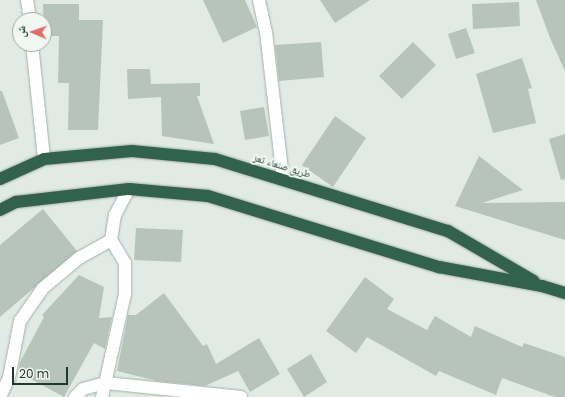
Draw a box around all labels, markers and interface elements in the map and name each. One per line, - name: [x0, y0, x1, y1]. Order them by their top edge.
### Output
- north arrow: [12, 12, 52, 52]
- text: ش: [13, 26, 29, 38]
- street label: طريق صنعاء تعز: [252, 152, 312, 180]
- scale bar: [14, 359, 70, 385]
- text: 20 m: [19, 365, 49, 382]

